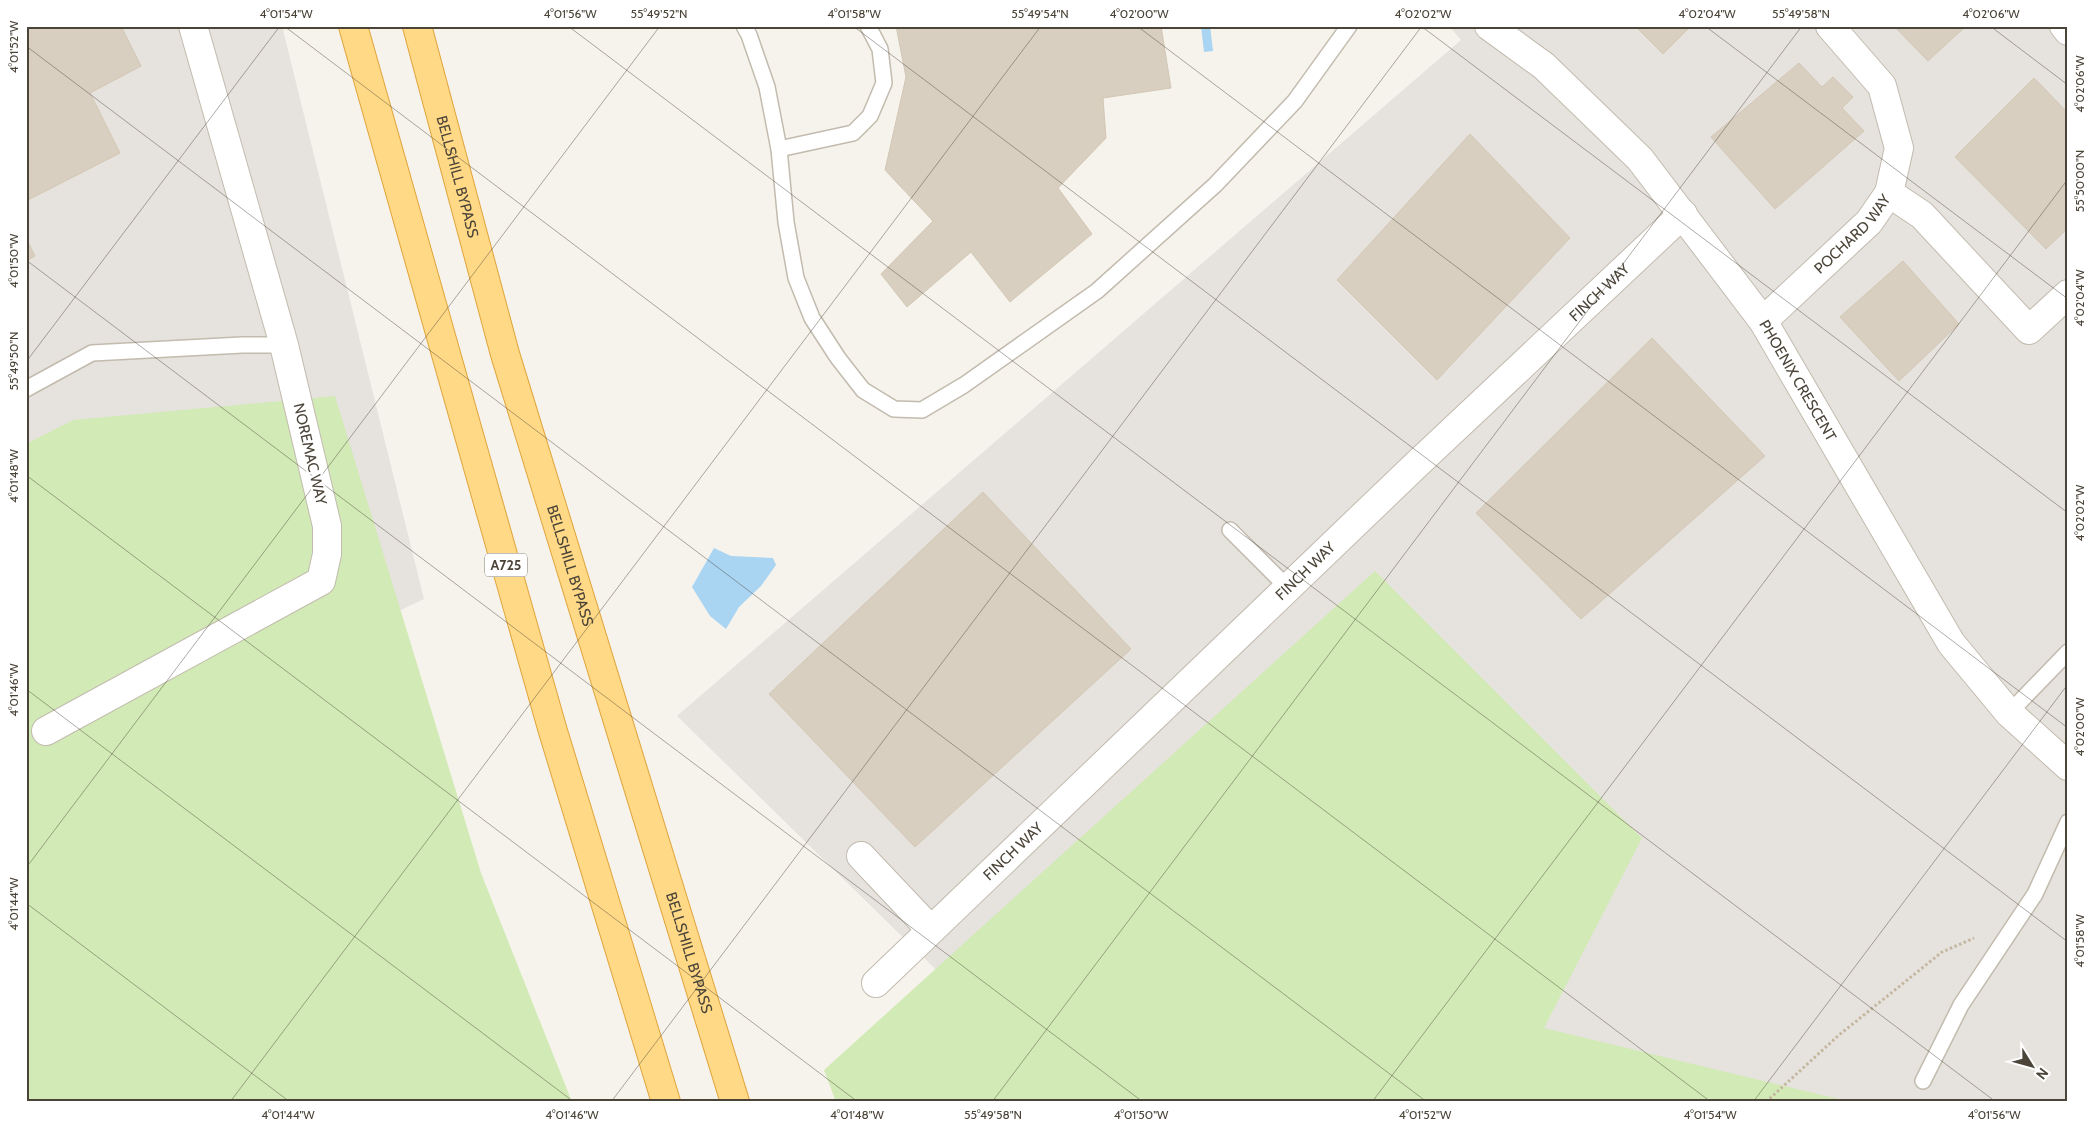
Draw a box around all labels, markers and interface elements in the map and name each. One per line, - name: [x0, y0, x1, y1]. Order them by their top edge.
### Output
- text: 4°01'54"W: [259, 6, 313, 21]
- text: 4°01'56"W: [543, 6, 597, 21]
- text: 55°49'52"N: [630, 6, 688, 21]
- text: 4°01'58"W: [827, 6, 881, 21]
- text: 55°49'54"N: [1011, 6, 1069, 21]
- text: 4°02'00"W: [1110, 6, 1169, 21]
- text: 4°02'02"W: [1395, 6, 1452, 21]
- text: 4°02'04"W: [1678, 6, 1736, 21]
- text: 55°49'58"N: [1772, 6, 1830, 21]
- text: 4°02'06"W: [1962, 6, 2020, 21]
- text: 4°01'52"W: [6, 20, 21, 73]
- text: 4°02'06"W: [2072, 55, 2087, 113]
- street label: BELLSHILL BYPASS: [432, 114, 482, 240]
- text: 55°50'00"N: [2072, 150, 2087, 212]
- street label: POCHARD WAY: [1811, 191, 1895, 277]
- text: 4°01'50"W: [6, 233, 21, 288]
- street label: FINCH WAY: [1566, 260, 1634, 325]
- text: 4°02'04"W: [2072, 269, 2087, 327]
- street label: PHOENIX CRESCENT: [1755, 317, 1840, 444]
- text: 55°49'50"N: [6, 331, 21, 391]
- street label: NOREMAC WAY: [290, 401, 331, 507]
- text: 4°01'48"W: [6, 448, 21, 503]
- text: 4°02'02"W: [2072, 484, 2087, 541]
- street label: BELLSHILL BYPASS: [543, 503, 597, 629]
- street label: FINCH WAY: [1272, 538, 1339, 604]
- road number: A725: [485, 554, 527, 576]
- text: 4°01'46"W: [6, 663, 21, 717]
- text: 4°02'00"W: [2072, 697, 2087, 757]
- street label: FINCH WAY: [979, 818, 1047, 884]
- text: 4°01'44"W: [6, 877, 21, 931]
- street label: BELLSHILL BYPASS: [662, 890, 716, 1016]
- text: 4°01'58"W: [2072, 914, 2087, 968]
- north arrow: [2006, 1040, 2056, 1090]
- text: N: [2032, 1064, 2053, 1083]
- text: 4°01'44"W: [261, 1107, 315, 1122]
- text: 4°01'46"W: [545, 1107, 599, 1122]
- text: 4°01'48"W: [830, 1107, 885, 1122]
- text: 55°49'58"N: [964, 1107, 1022, 1122]
- text: 4°01'50"W: [1114, 1107, 1169, 1122]
- text: 4°01'52"W: [1399, 1107, 1452, 1122]
- text: 4°01'54"W: [1683, 1107, 1737, 1122]
- text: 4°01'56"W: [1967, 1107, 2021, 1122]

